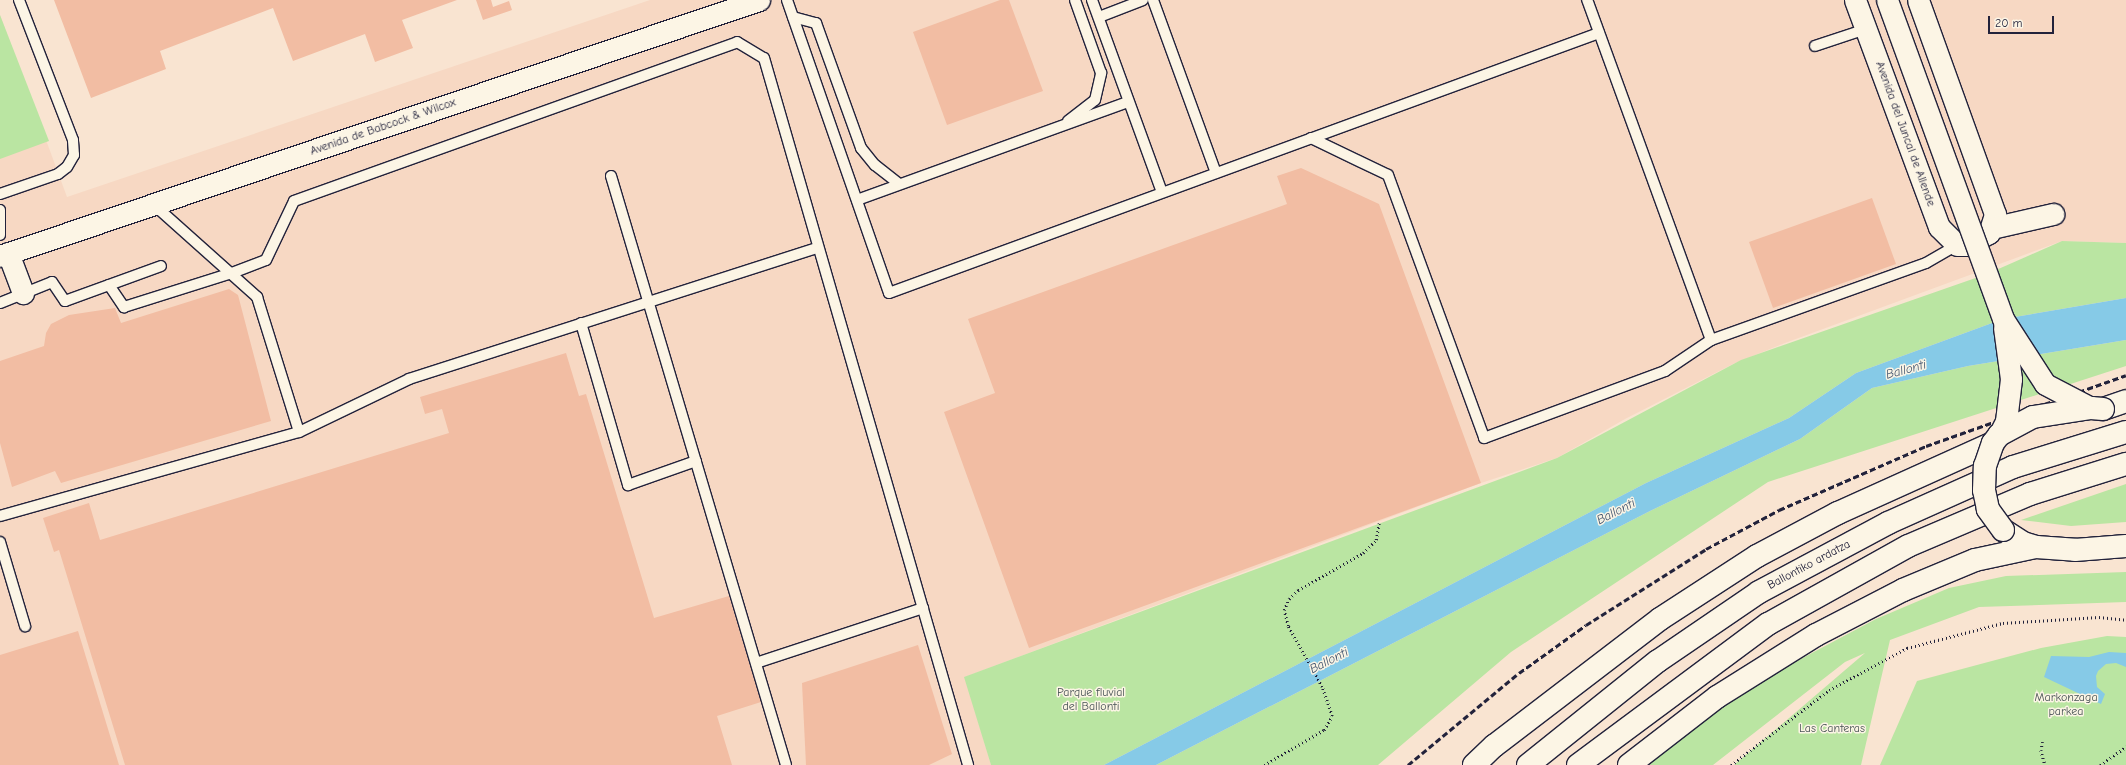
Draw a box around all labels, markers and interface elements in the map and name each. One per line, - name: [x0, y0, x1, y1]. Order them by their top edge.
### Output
- scale bar: [1990, 8, 2056, 34]
- text: 20 m: [1995, 16, 2023, 30]
- street label: Avenida del Juncal de Allende: [1872, 60, 1938, 208]
- street label: Avenida de Babcock & Wilcox: [308, 95, 458, 159]
- water label: Ballonti: [1884, 357, 1928, 383]
- water label: Ballonti: [1594, 496, 1638, 528]
- street label: Ballontiko ardatza: [1765, 537, 1853, 593]
- water label: Ballonti: [1307, 645, 1351, 677]
- park label: Parque fluvial del Ballonti: [1057, 686, 1125, 714]
- park label: Markonzaga parkea: [2034, 691, 2098, 719]
- park label: Las Canteras: [1799, 722, 1865, 736]

